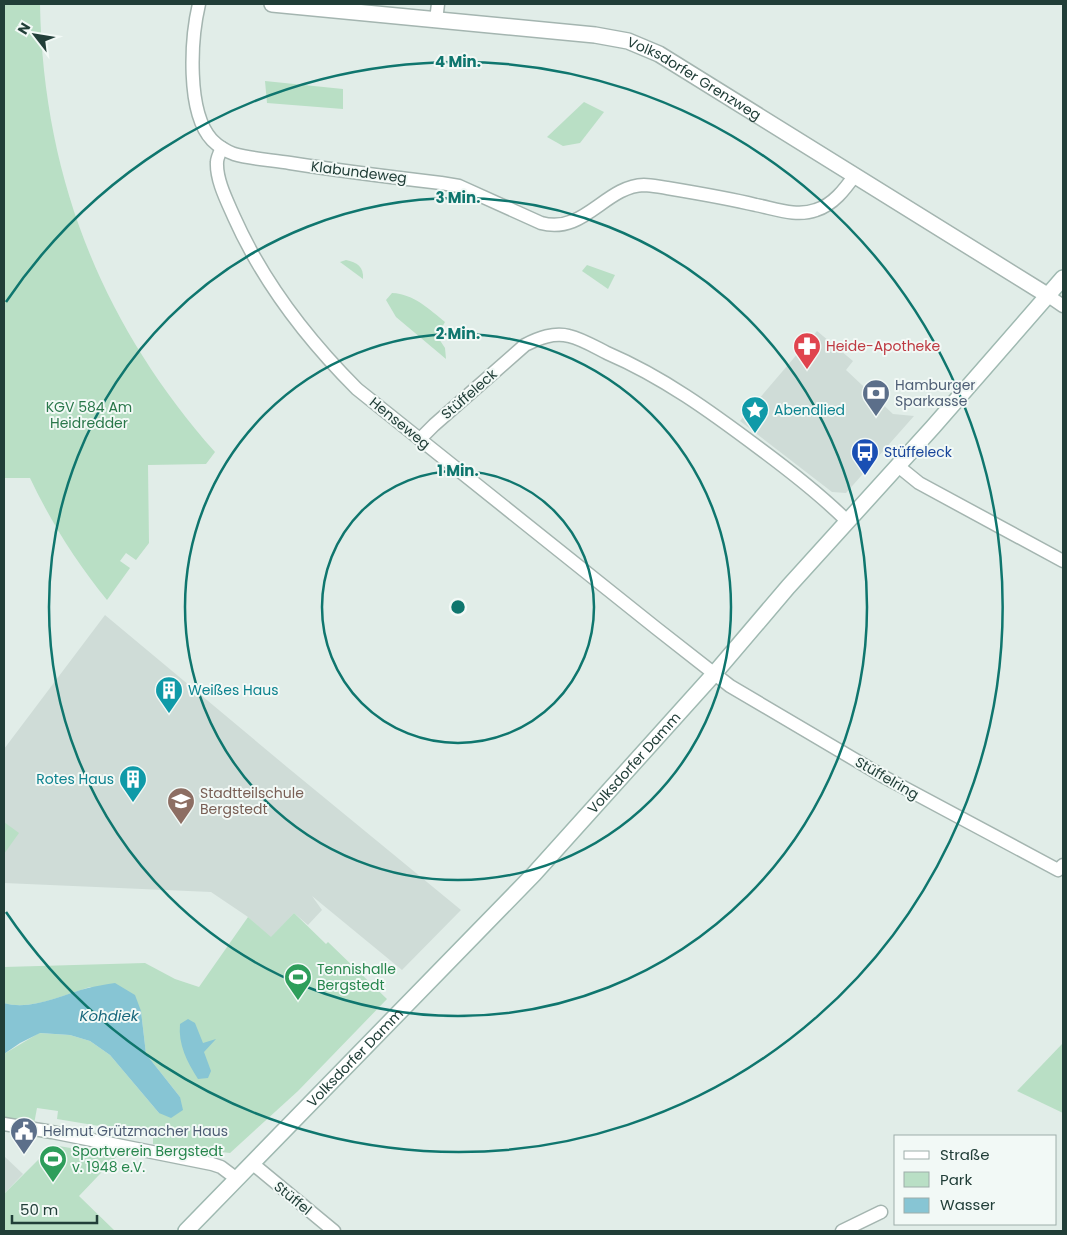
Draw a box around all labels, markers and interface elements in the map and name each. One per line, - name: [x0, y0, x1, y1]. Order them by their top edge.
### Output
- north arrow: [10, 10, 60, 60]
- text: N: [13, 19, 35, 38]
- street label: Volksdorfer Grenzweg: [624, 32, 765, 125]
- text: 4 Min.: [435, 51, 481, 72]
- street label: Klabundeweg: [310, 156, 408, 188]
- text: 3 Min.: [436, 187, 480, 208]
- text: 2 Min.: [436, 323, 480, 344]
- pharmacy icon: Heide-Apotheke: [792, 331, 822, 370]
- place label: Heide-Apotheke: [826, 336, 940, 356]
- street label: Stüffeleck: [437, 364, 502, 424]
- place label: Hamburger Sparkasse: [895, 375, 976, 411]
- bank icon: Hamburger Sparkasse: [861, 378, 891, 417]
- street label: Henseweg: [365, 392, 435, 454]
- place icon: Abendlied: [740, 395, 770, 434]
- park label: KGV 584 Am Heidredder: [46, 397, 132, 433]
- place label: Abendlied: [774, 400, 845, 420]
- bus stop icon: Stüffeleck: [850, 437, 880, 476]
- place label: Stüffeleck: [884, 442, 953, 462]
- text: 1 Min.: [437, 460, 479, 481]
- centre of rings: [449, 598, 467, 616]
- building icon: Weißes Haus: [154, 675, 184, 714]
- place label: Weißes Haus: [188, 680, 278, 700]
- street label: Volksdorfer Damm: [583, 708, 685, 818]
- street label: Stüffelring: [851, 752, 923, 804]
- building icon: Rotes Haus: [118, 764, 148, 803]
- place label: Rotes Haus: [36, 769, 114, 789]
- place label: Stadtteilschule Bergstedt: [200, 783, 304, 819]
- school or university icon: Stadtteilschule Bergstedt: [166, 786, 196, 825]
- place label: Tennishalle Bergstedt: [317, 959, 396, 995]
- sports icon: Tennishalle Bergstedt: [283, 962, 313, 1001]
- street label: Volksdorfer Damm: [302, 1004, 408, 1111]
- water label: Kohdiek: [79, 1005, 140, 1026]
- public building icon: Helmut Grützmacher Haus: [9, 1116, 39, 1155]
- place label: Helmut Grützmacher Haus: [43, 1121, 228, 1141]
- legend: [894, 1135, 1057, 1225]
- place label: Sportverein Bergstedt v. 1948 e.V.: [72, 1141, 223, 1177]
- sports icon: Sportverein Bergstedt v. 1948 e.V.: [38, 1144, 68, 1183]
- text: Straße: [940, 1144, 990, 1165]
- text: Park: [940, 1169, 972, 1190]
- street label: Stüffel: [270, 1177, 316, 1219]
- scale bar: [12, 1192, 98, 1224]
- text: Wasser: [940, 1194, 996, 1215]
- text: 50 m: [20, 1199, 58, 1220]

